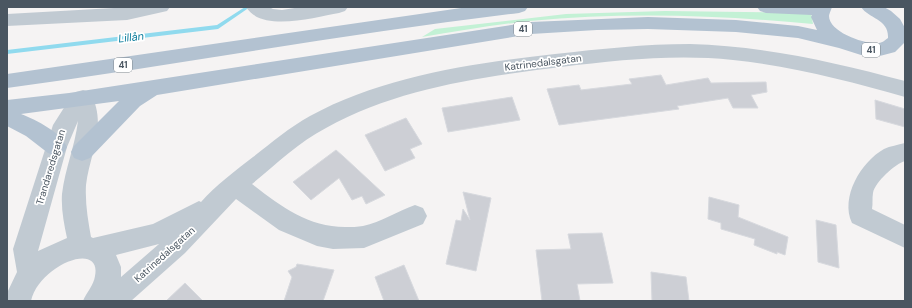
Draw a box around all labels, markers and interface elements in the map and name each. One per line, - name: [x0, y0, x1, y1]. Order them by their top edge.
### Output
- road number: 41: [514, 22, 532, 36]
- water label: Lillån: [117, 28, 145, 46]
- road number: 41: [862, 43, 880, 57]
- street label: Katrinedalsgatan: [504, 51, 582, 74]
- road number: 41: [114, 58, 132, 72]
- street label: Trandaredsgatan: [33, 128, 68, 206]
- street label: Katrinedalsgatan: [131, 224, 198, 285]

